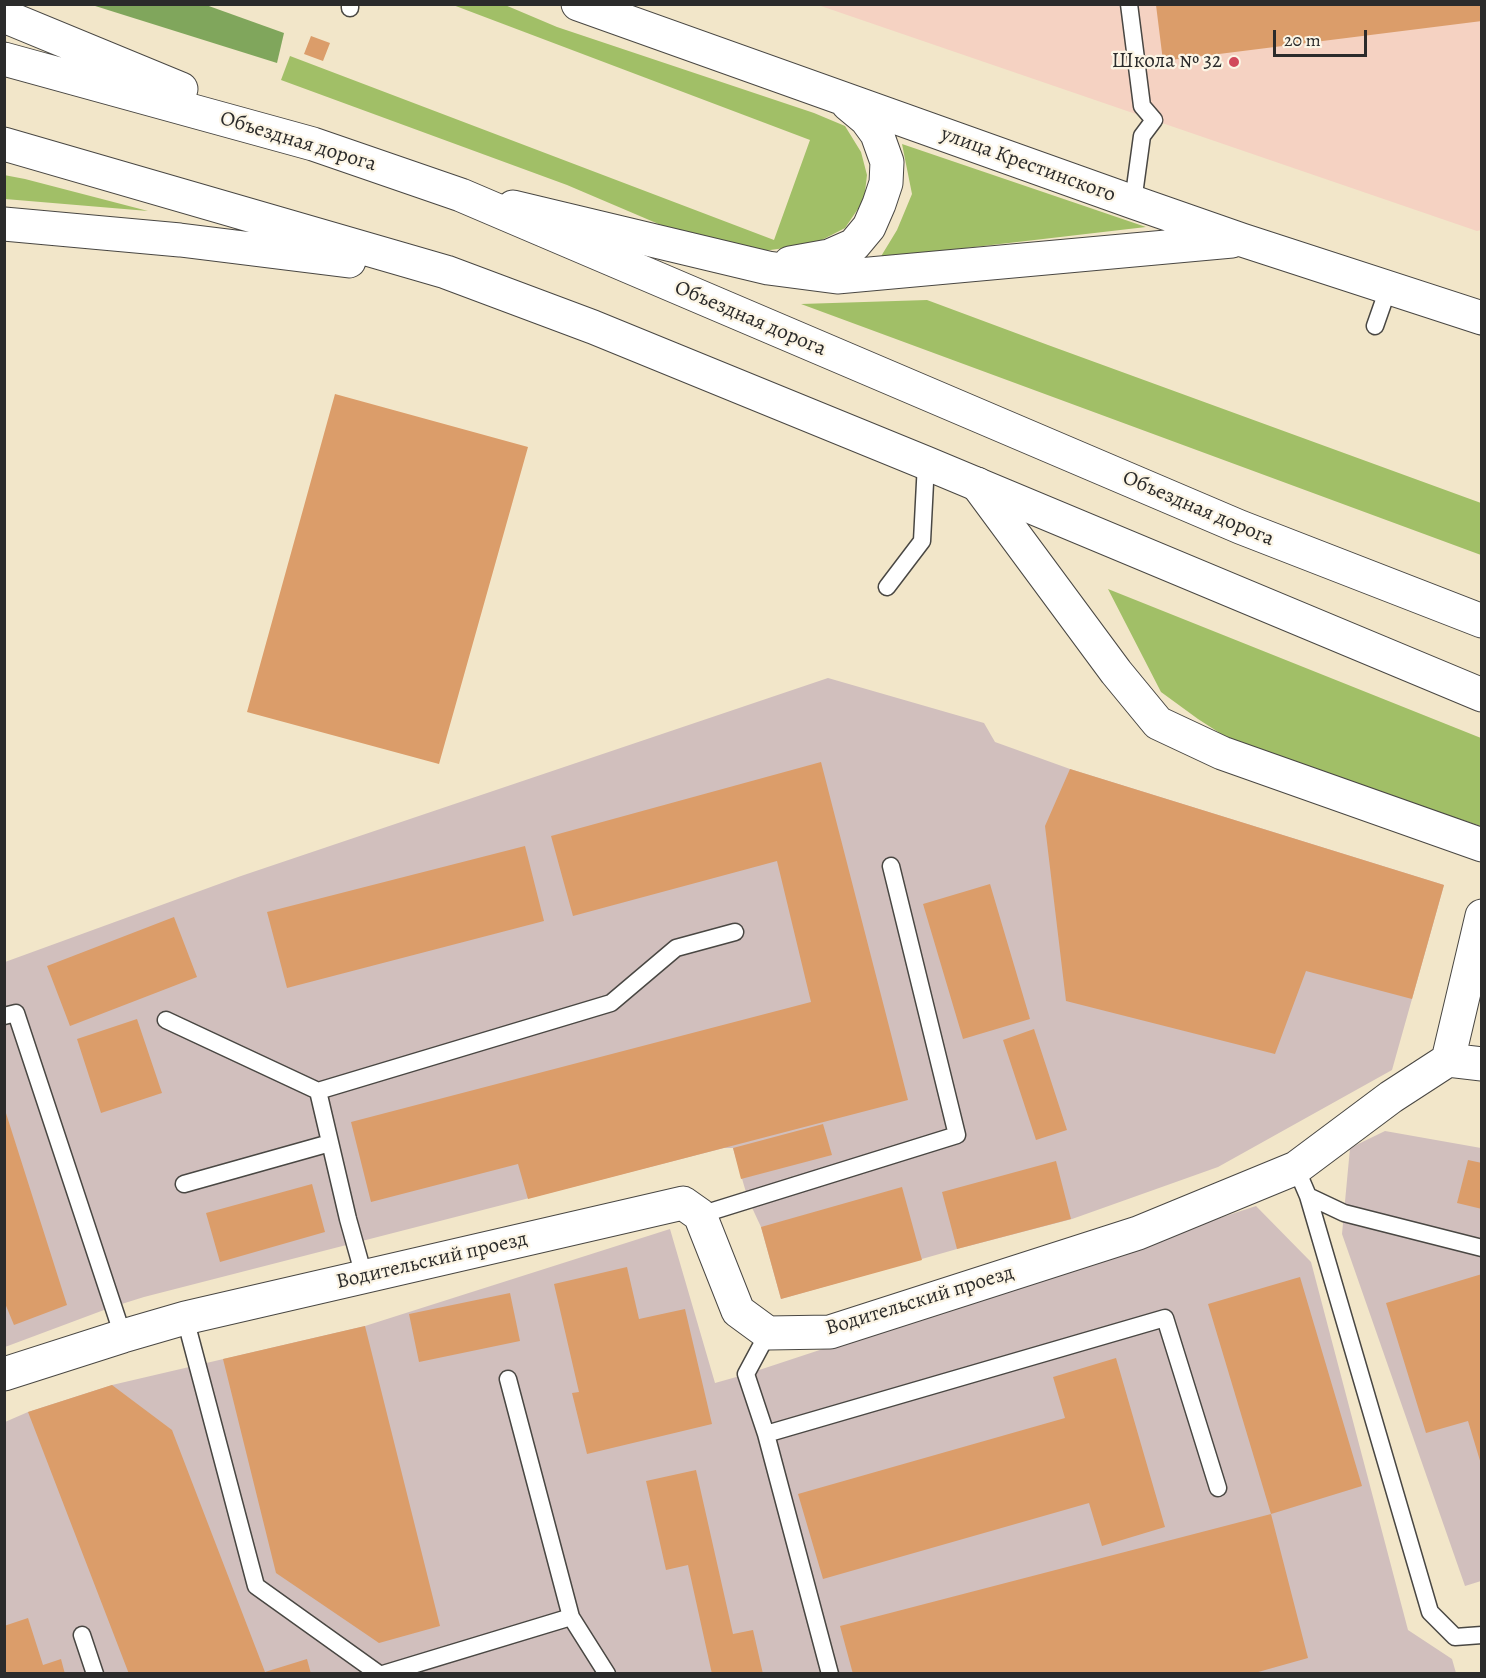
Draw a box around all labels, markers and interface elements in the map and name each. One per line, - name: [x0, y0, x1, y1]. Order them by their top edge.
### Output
- scale bar: [1276, 18, 1370, 56]
- text: 20 m: [1284, 28, 1321, 52]
- place label: Школа № 32: [1112, 49, 1222, 75]
- marker: Школа № 32: [1227, 55, 1241, 69]
- street label: Объездная дорога: [217, 106, 379, 178]
- street label: улица Крестинского: [937, 122, 1119, 208]
- street label: Объездная дорога: [671, 276, 829, 362]
- street label: Объездная дорога: [1119, 466, 1277, 552]
- street label: Водительский проезд: [334, 1227, 530, 1295]
- street label: Водительский проезд: [823, 1260, 1017, 1342]

